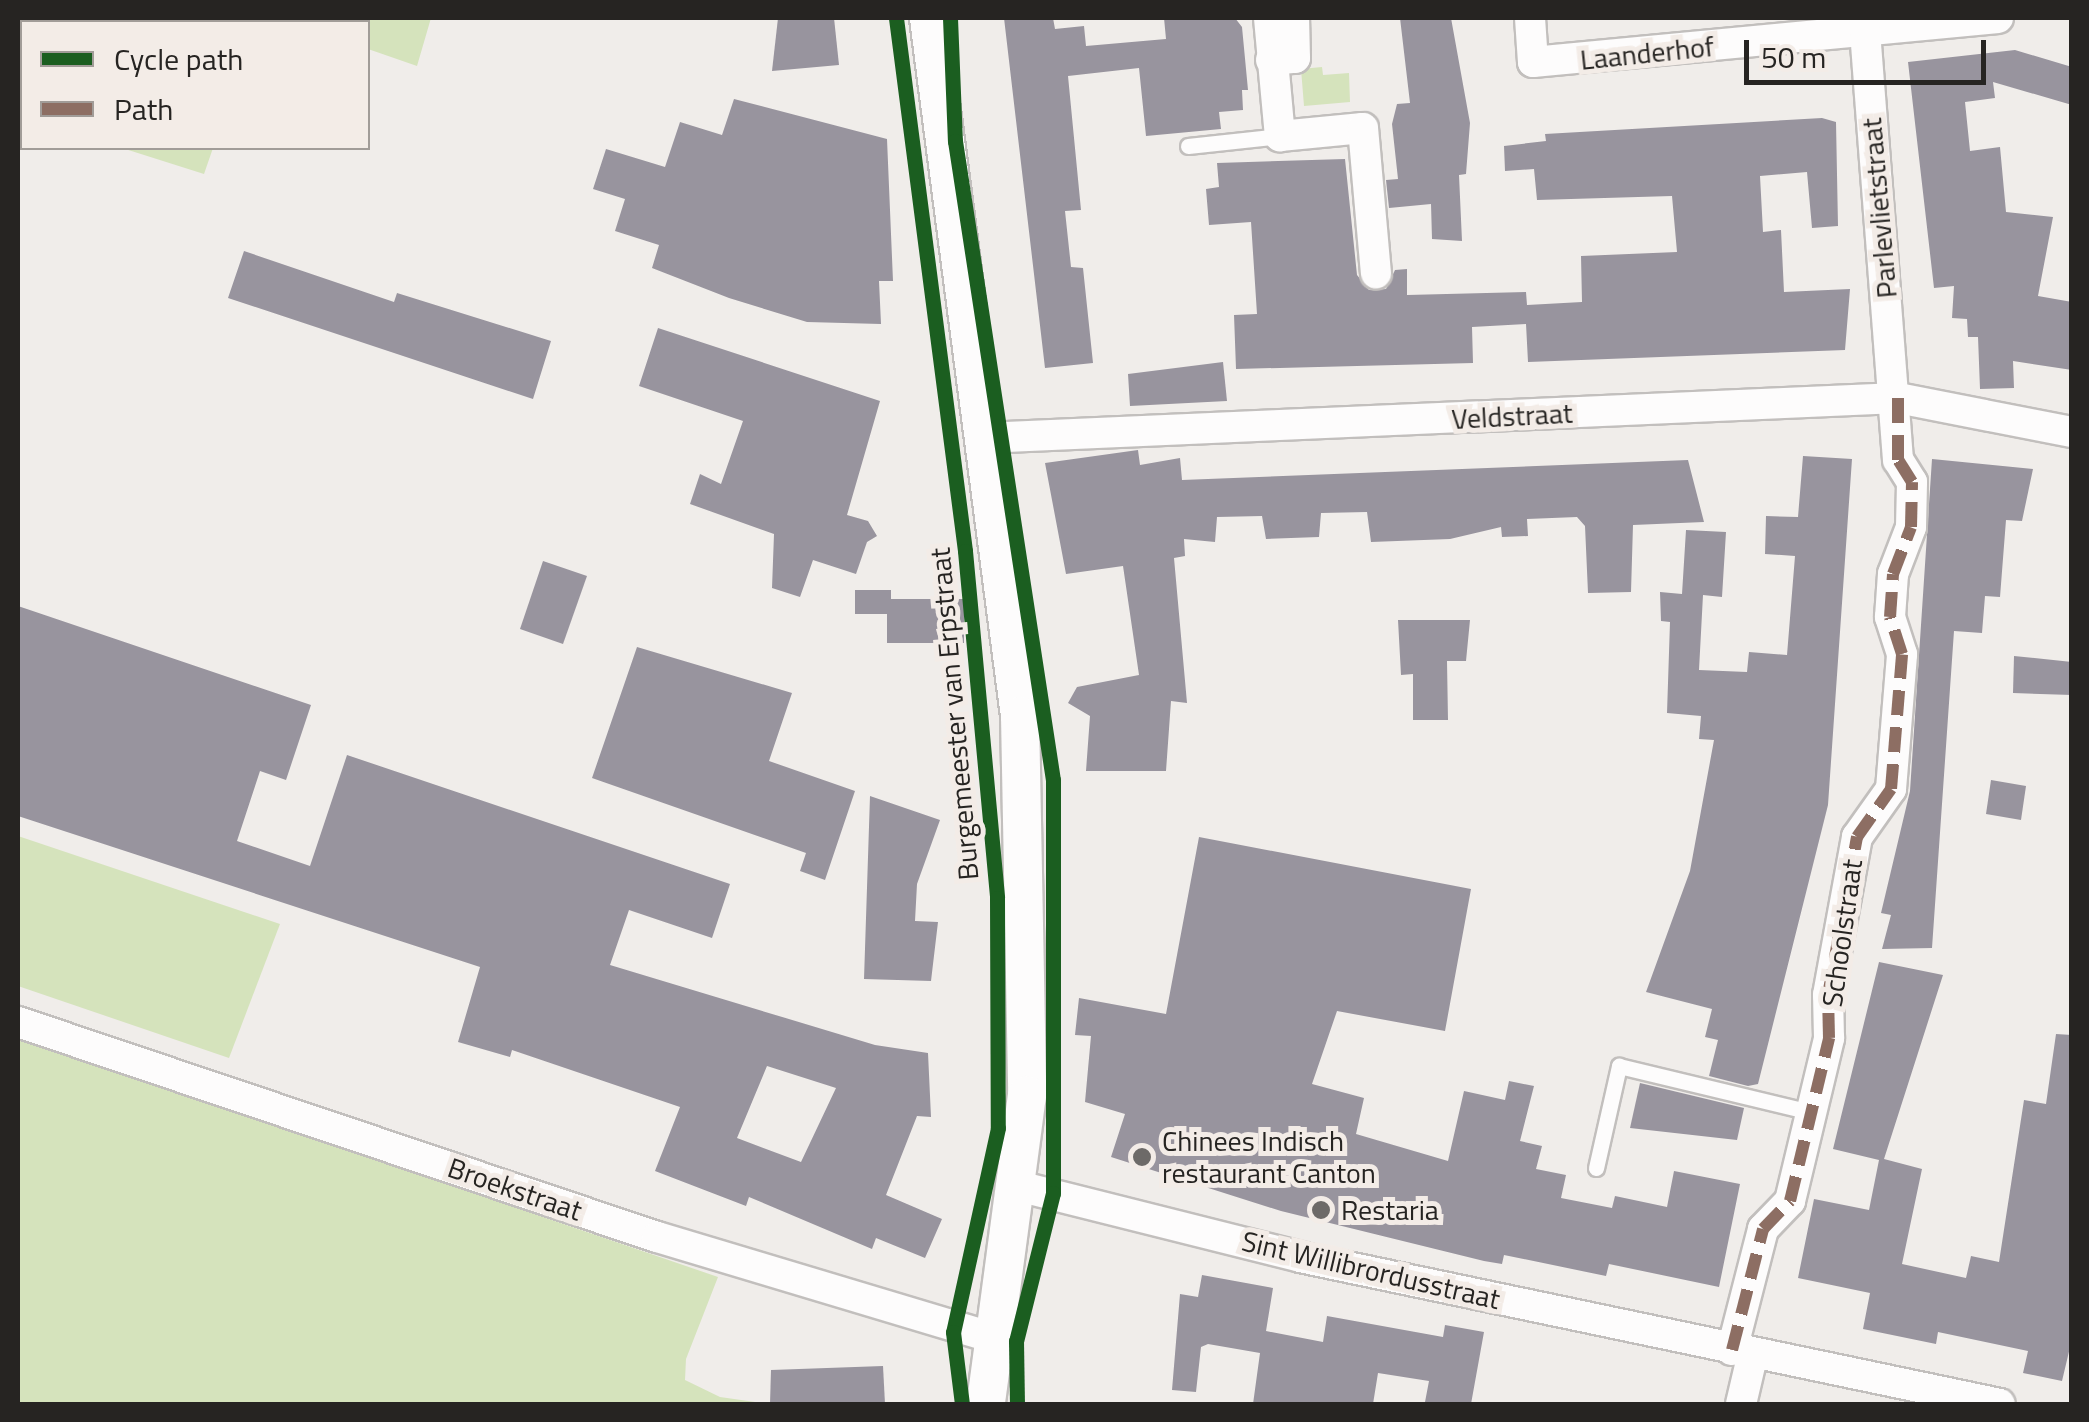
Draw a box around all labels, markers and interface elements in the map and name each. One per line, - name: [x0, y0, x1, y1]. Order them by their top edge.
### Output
- legend: [20, 20, 370, 150]
- scale bar: [1749, 20, 1992, 82]
- street label: Laanderhof: [1578, 29, 1716, 77]
- text: 50 m: [1761, 34, 1826, 80]
- text: Cycle path: [114, 36, 243, 82]
- text: Path: [114, 86, 173, 132]
- street label: Parlevlietstraat: [1854, 116, 1904, 300]
- street label: Veldstraat: [1451, 396, 1573, 436]
- street label: Burgemeester van Erpstraat: [923, 546, 985, 882]
- street label: Schoolstraat: [1815, 857, 1869, 1009]
- place label: Chinees Indisch restaurant Canton: [1162, 1124, 1376, 1190]
- marker: Chinees Indisch restaurant Canton: [1131, 1146, 1153, 1168]
- street label: Broekstraat: [444, 1150, 586, 1228]
- place label: Restaria: [1341, 1193, 1439, 1227]
- marker: Restaria: [1310, 1199, 1332, 1221]
- street label: Sint Willibrordusstraat: [1239, 1224, 1503, 1316]

